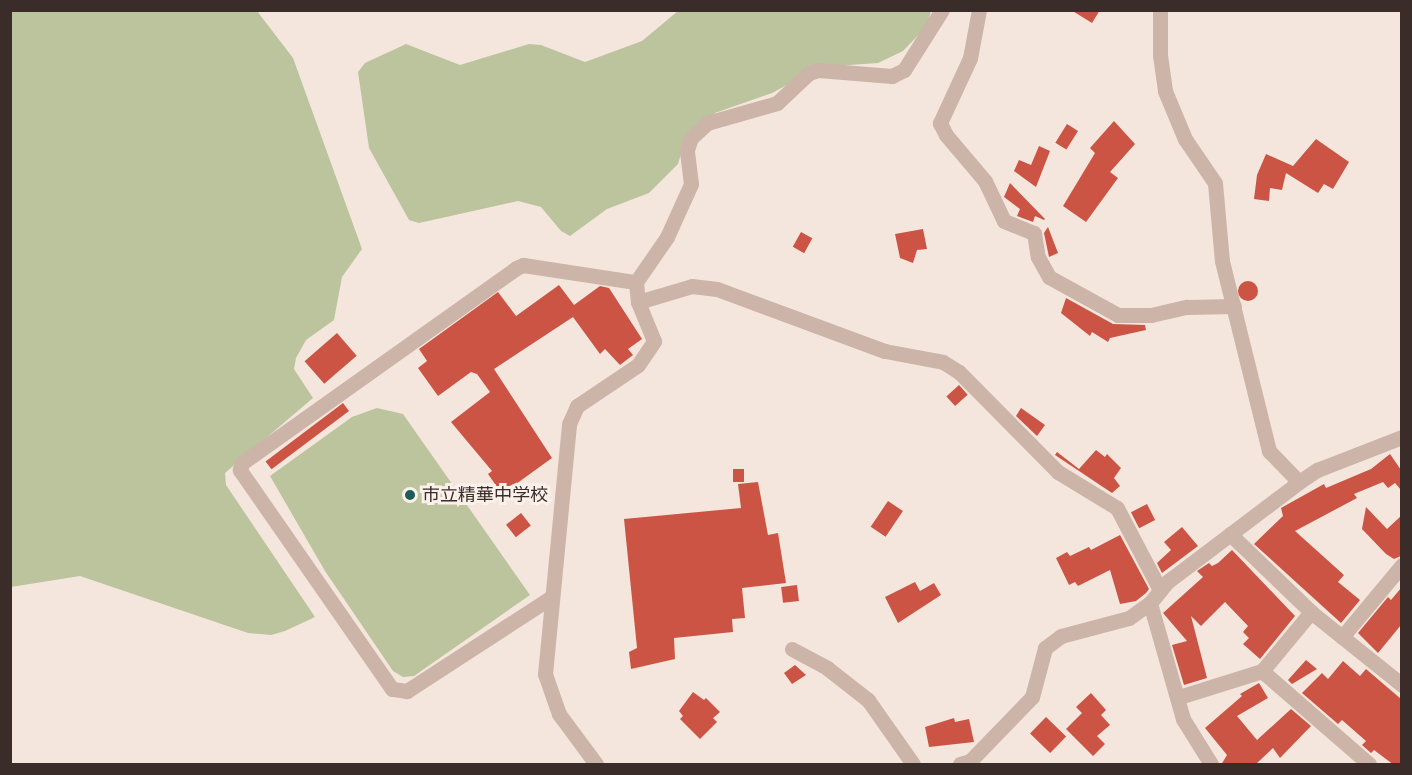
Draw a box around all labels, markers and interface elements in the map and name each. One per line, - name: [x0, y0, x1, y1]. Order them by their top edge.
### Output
- place label: 市立精華中学校: [422, 484, 548, 506]
- marker: 市立精華中学校: [403, 488, 417, 502]

